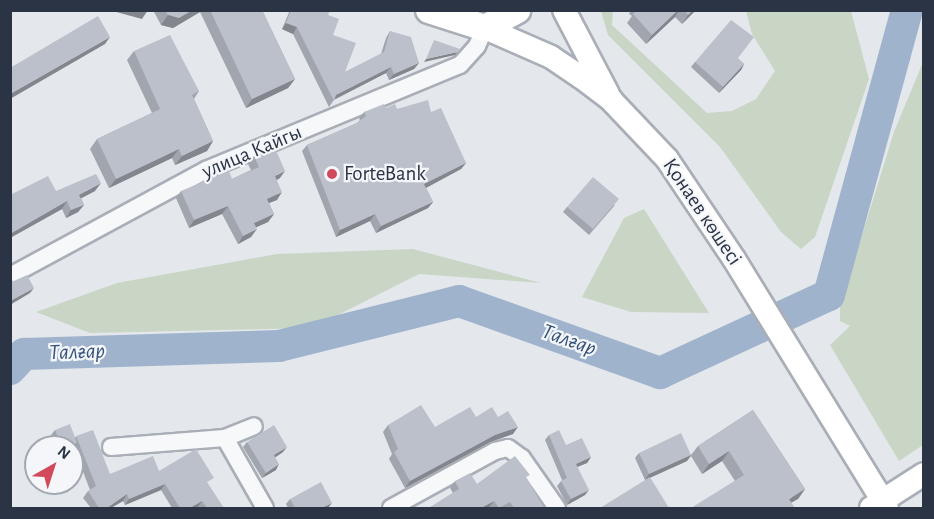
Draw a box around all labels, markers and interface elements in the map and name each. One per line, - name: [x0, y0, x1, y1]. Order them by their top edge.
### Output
- street label: улица Кайгы: [198, 120, 306, 184]
- street label: Қонаев көшесі: [657, 154, 747, 270]
- place label: ForteBank: [344, 161, 426, 187]
- marker: ForteBank: [325, 167, 339, 181]
- water label: Талғар: [538, 318, 600, 362]
- water label: Талғар: [49, 338, 105, 366]
- north arrow: [24, 435, 84, 495]
- text: N: [55, 443, 73, 462]

